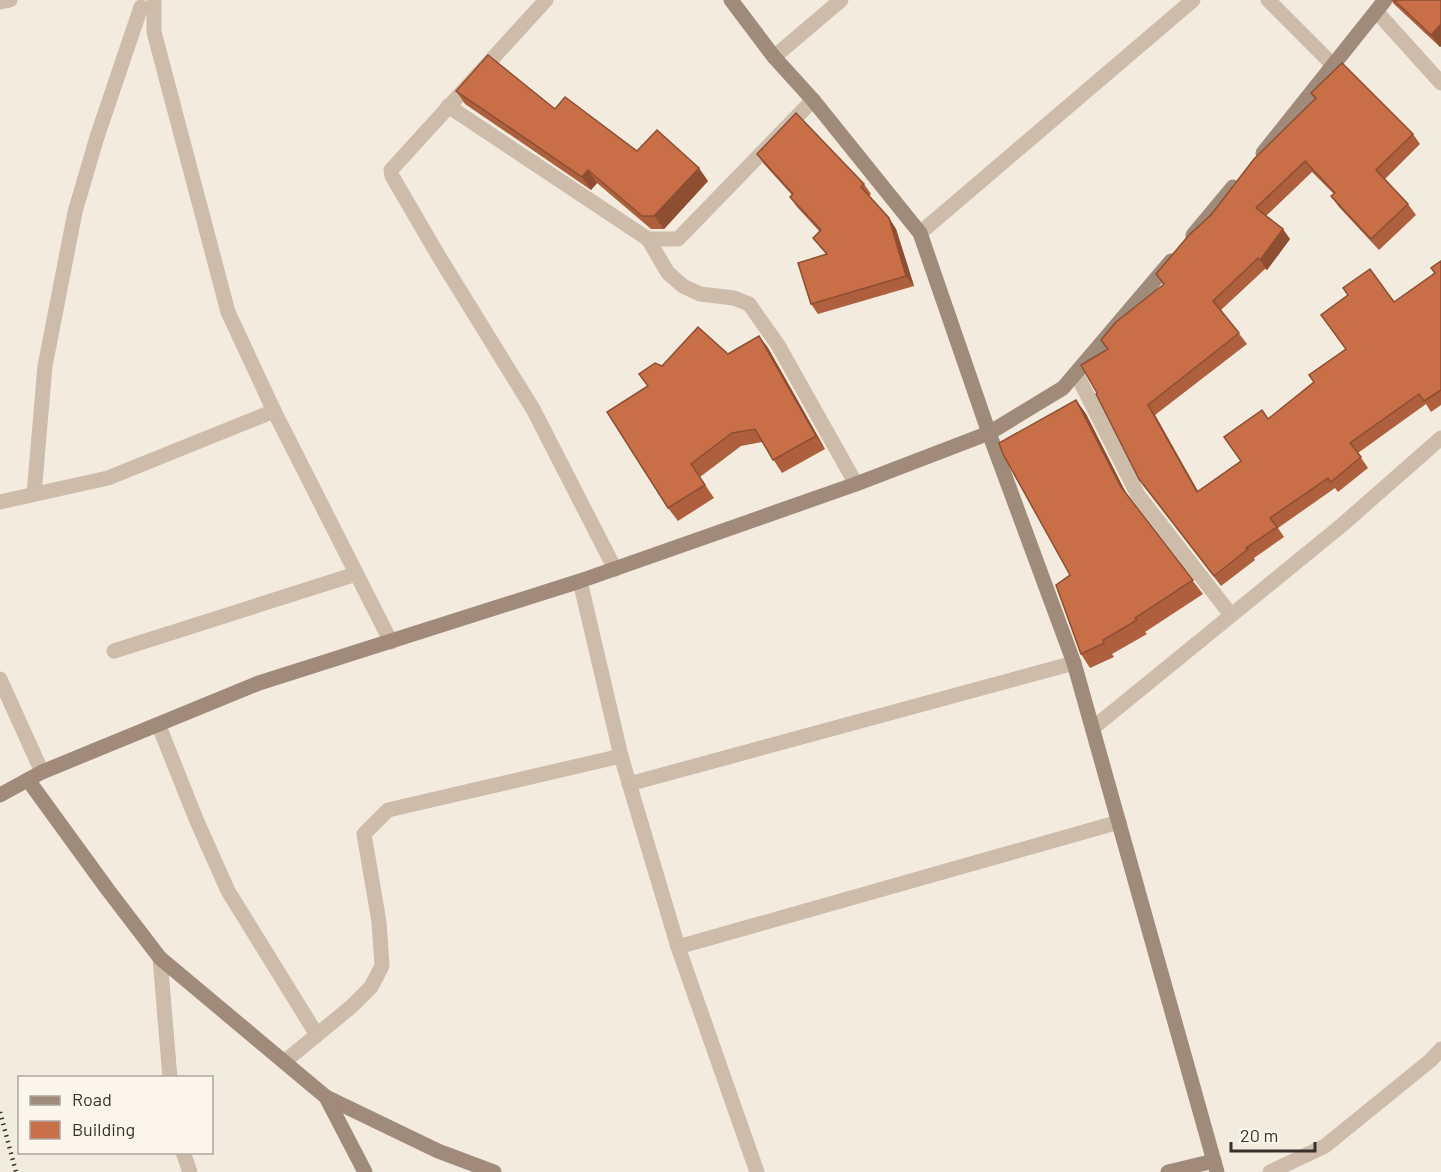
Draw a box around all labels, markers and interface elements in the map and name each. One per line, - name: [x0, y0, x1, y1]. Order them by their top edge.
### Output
- legend: [18, 1076, 213, 1154]
- text: Road: [72, 1088, 112, 1110]
- scale bar: [1231, 1115, 1315, 1153]
- text: Building: [72, 1118, 135, 1140]
- text: 20 m: [1240, 1124, 1278, 1146]

